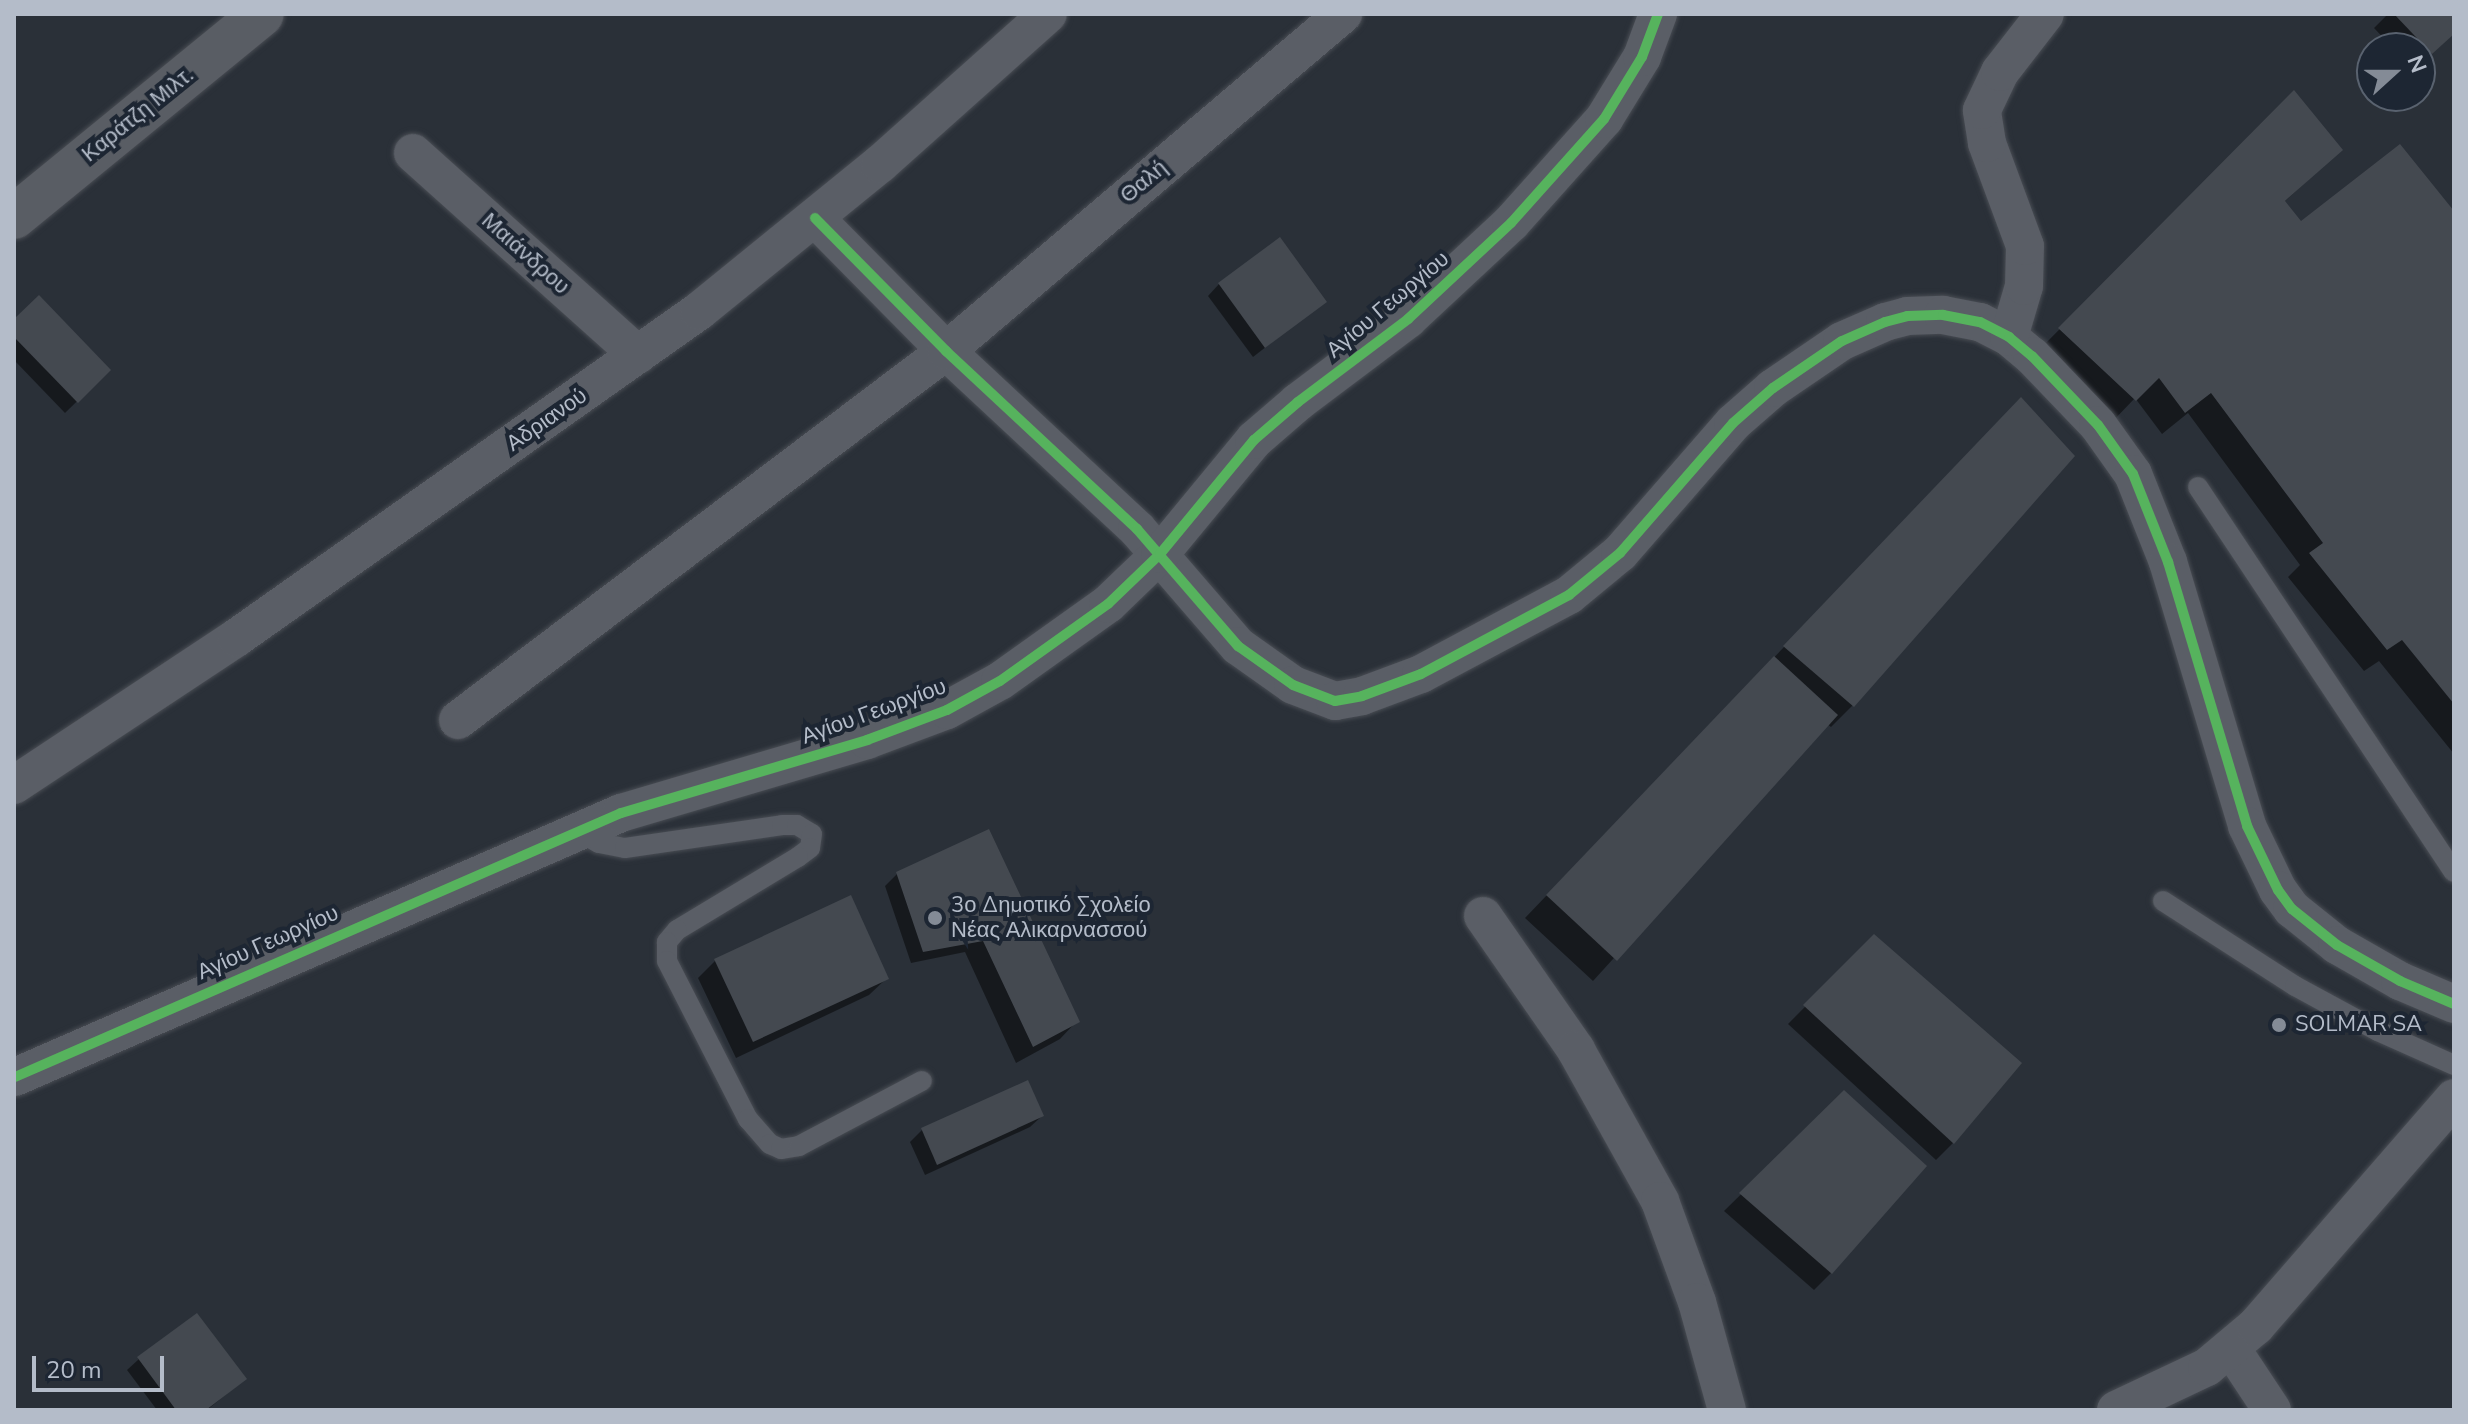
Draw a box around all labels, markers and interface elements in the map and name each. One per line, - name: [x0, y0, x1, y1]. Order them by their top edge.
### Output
- north arrow: [2356, 32, 2436, 112]
- text: N: [2400, 51, 2433, 77]
- street label: Καράτζη Μιλτ.: [77, 62, 199, 168]
- street label: Θαλή: [1115, 155, 1173, 209]
- street label: Μαιάνδρου: [476, 208, 574, 300]
- street label: Αγίου Γεωργίου: [1321, 246, 1455, 364]
- street label: Αδριανού: [502, 383, 592, 457]
- street label: Αγίου Γεωργίου: [798, 674, 950, 750]
- place label: 3ο Δημοτικό Σχολείο Νέας Αλικαρνασσού: [951, 892, 1151, 944]
- street label: Αγίου Γεωργίου: [193, 900, 343, 986]
- marker: 3ο Δημοτικό Σχολείο Νέας Αλικαρνασσού: [926, 909, 944, 927]
- place label: SOLMAR SA: [2295, 1012, 2422, 1038]
- marker: SOLMAR SA: [2270, 1016, 2288, 1034]
- scale bar: [36, 1340, 168, 1390]
- text: 20 m: [46, 1354, 102, 1386]

